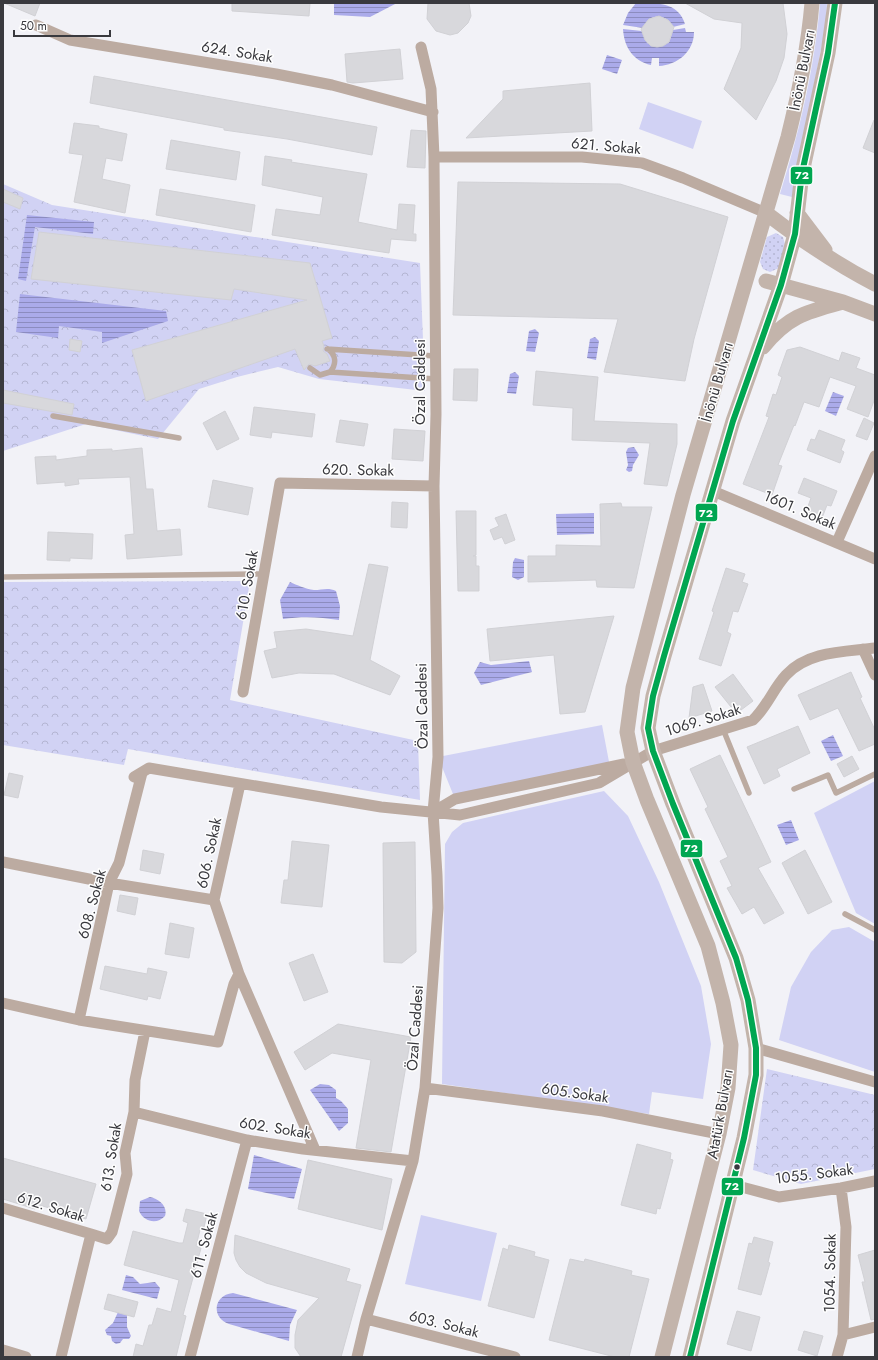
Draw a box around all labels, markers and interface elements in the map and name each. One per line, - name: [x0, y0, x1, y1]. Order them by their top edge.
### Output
- scale bar: [14, 12, 110, 38]
- text: 50 m: [20, 17, 47, 35]
- street label: İnönü Bulvarı: [783, 27, 821, 113]
- street label: 624. Sokak: [200, 36, 275, 69]
- street label: 621. Sokak: [570, 132, 642, 160]
- line badge: 72: [790, 166, 813, 185]
- text: 72: [795, 167, 809, 183]
- street label: Özal Caddesi: [409, 339, 431, 425]
- street label: İnönü Bulvarı: [695, 339, 739, 425]
- street label: 620. Sokak: [322, 458, 395, 482]
- street label: 1601. Sokak: [760, 485, 840, 535]
- line badge: 72: [695, 503, 718, 522]
- text: 72: [699, 505, 713, 521]
- street label: 610. Sokak: [230, 548, 264, 621]
- street label: Özal Caddesi: [410, 663, 434, 749]
- street label: 1069. Sokak: [663, 698, 744, 742]
- street label: 606. Sokak: [191, 815, 227, 891]
- line badge: 72: [680, 839, 703, 858]
- text: 72: [684, 840, 698, 856]
- street label: 608. Sokak: [72, 866, 112, 941]
- street label: Özal Caddesi: [401, 984, 429, 1072]
- street label: Atatürk Bulvarı: [701, 1067, 739, 1161]
- street label: 605.Sokak: [540, 1077, 610, 1109]
- street label: 602. Sokak: [238, 1112, 313, 1145]
- street label: 613. Sokak: [95, 1121, 127, 1193]
- street label: 1055. Sokak: [774, 1158, 855, 1190]
- unlabelled marker: [732, 1162, 742, 1172]
- line badge: 72: [721, 1177, 744, 1196]
- text: 72: [725, 1178, 739, 1194]
- street label: 612. Sokak: [14, 1186, 88, 1228]
- street label: 611. Sokak: [185, 1209, 224, 1281]
- street label: 1054. Sokak: [818, 1233, 842, 1313]
- street label: 603. Sokak: [407, 1305, 482, 1343]

